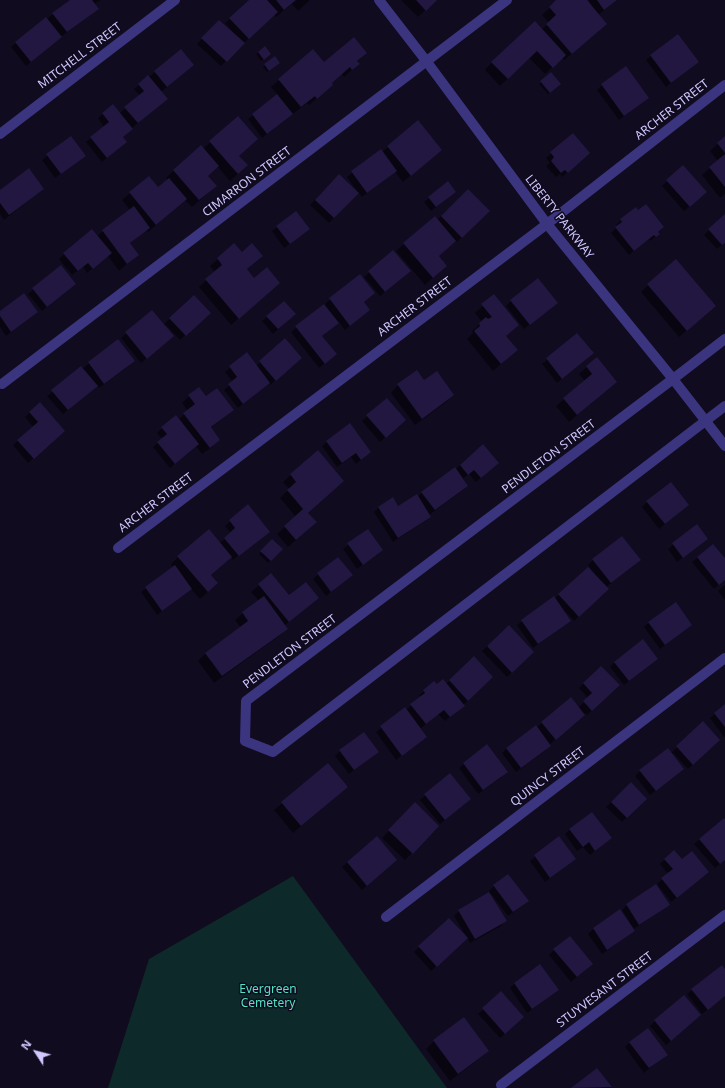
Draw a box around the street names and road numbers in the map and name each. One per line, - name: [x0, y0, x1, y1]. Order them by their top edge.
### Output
- street label: MITCHELL STREET: [35, 20, 125, 92]
- street label: ARCHER STREET: [632, 77, 712, 143]
- street label: CIMARRON STREET: [200, 144, 294, 220]
- street label: LIBERTY PARKWAY: [522, 172, 596, 262]
- street label: ARCHER STREET: [375, 274, 455, 340]
- street label: PENDLETON STREET: [499, 417, 599, 497]
- street label: ARCHER STREET: [116, 470, 196, 536]
- street label: PENDLETON STREET: [240, 612, 340, 692]
- street label: QUINCY STREET: [508, 744, 588, 810]
- street label: STUYVESANT STREET: [554, 949, 656, 1031]

